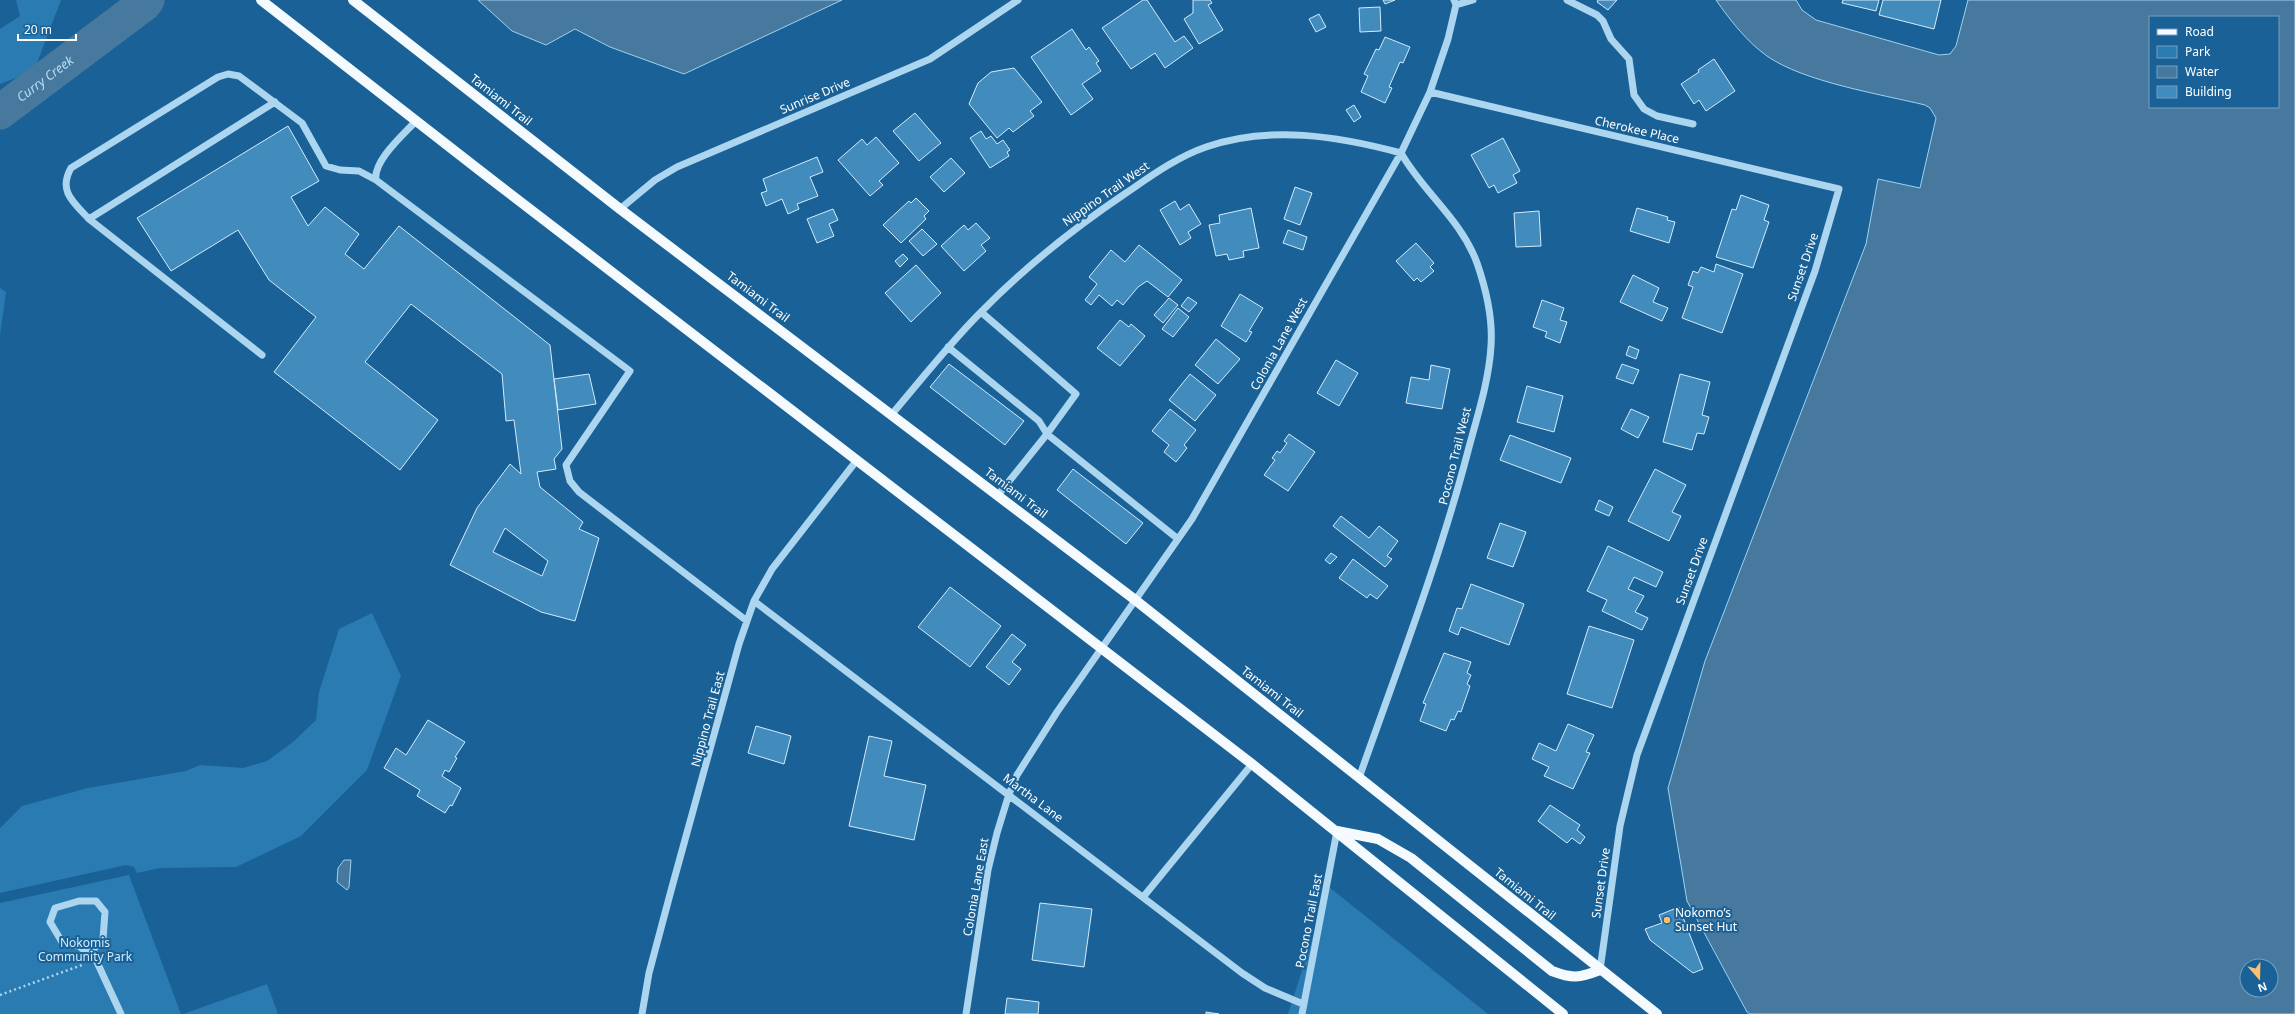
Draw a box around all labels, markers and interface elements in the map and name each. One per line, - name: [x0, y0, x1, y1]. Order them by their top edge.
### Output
- scale bar: [18, 16, 76, 42]
- legend: [2149, 16, 2279, 108]
- text: 20 m: [24, 21, 52, 38]
- text: Road: [2185, 23, 2214, 40]
- text: Park: [2185, 43, 2211, 60]
- water label: Curry Creek: [13, 51, 77, 106]
- text: Water: [2185, 63, 2219, 80]
- street label: Tamiami Trail: [467, 70, 536, 129]
- street label: Sunrise Drive: [777, 73, 853, 118]
- text: Building: [2185, 83, 2232, 100]
- street label: Cherokee Place: [1593, 112, 1681, 148]
- street label: Nippino Trail West: [1059, 157, 1153, 230]
- street label: Sunset Drive: [1783, 230, 1822, 303]
- street label: Tamiami Trail: [723, 267, 793, 326]
- street label: Colonia Lane West: [1246, 294, 1311, 393]
- street label: Pocono Trail West: [1434, 405, 1475, 506]
- street label: Tamiami Trail: [981, 463, 1051, 522]
- street label: Sunset Drive: [1671, 534, 1712, 607]
- street label: Tamiami Trail: [1238, 662, 1307, 721]
- street label: Nippino Trail East: [687, 669, 729, 768]
- street label: Martha Lane: [1000, 769, 1067, 826]
- street label: Colonia Lane East: [959, 836, 993, 937]
- street label: Sunset Drive: [1587, 846, 1614, 919]
- street label: Tamiami Trail: [1491, 864, 1560, 924]
- street label: Pocono Trail East: [1291, 872, 1326, 969]
- place label: Nokomo’s Sunset Hut: [1675, 904, 1738, 935]
- marker: Nokomo’s Sunset Hut: [1662, 915, 1672, 925]
- park label: Nokomis Community Park: [38, 934, 133, 965]
- north arrow: [2239, 958, 2279, 998]
- text: N: [2256, 979, 2269, 996]

